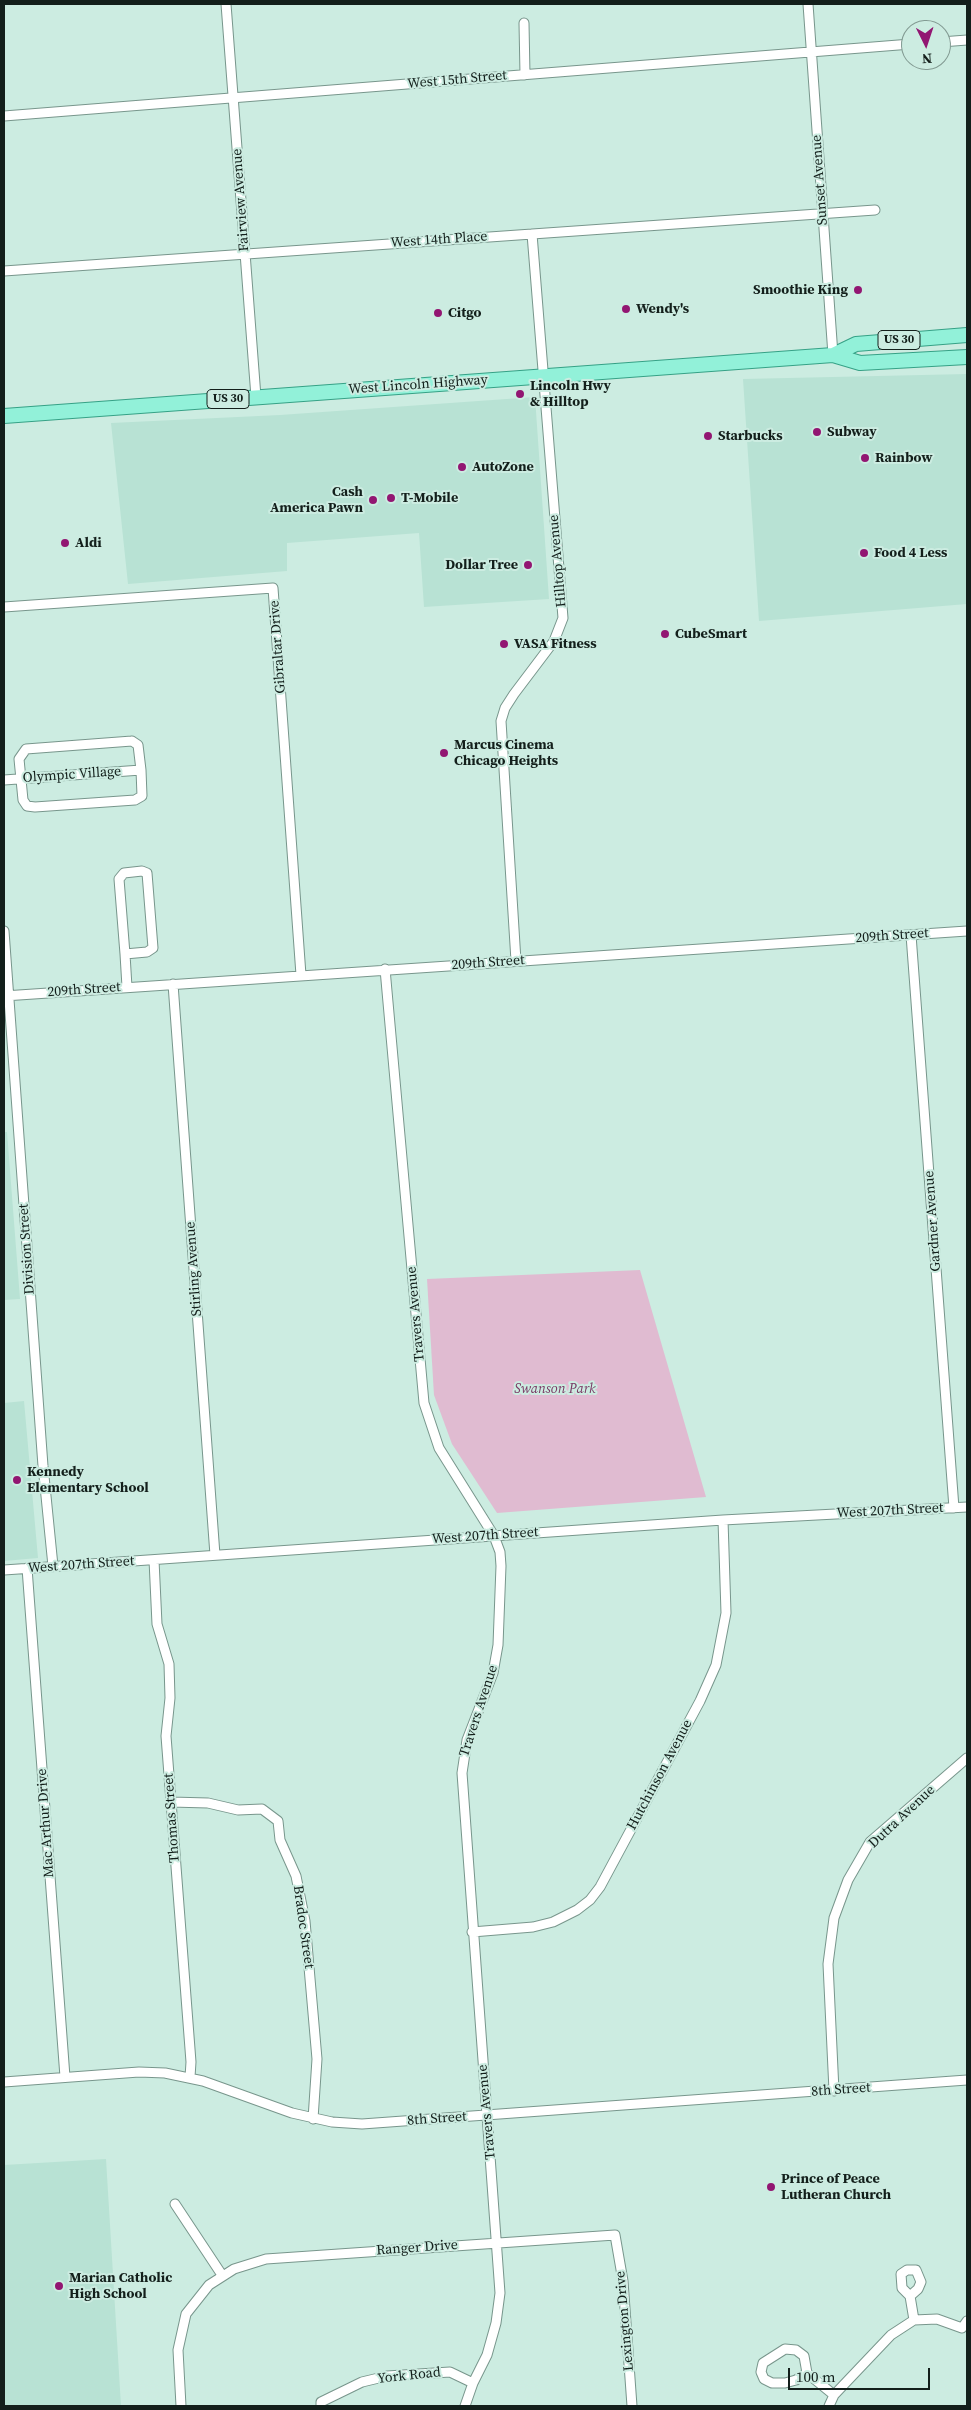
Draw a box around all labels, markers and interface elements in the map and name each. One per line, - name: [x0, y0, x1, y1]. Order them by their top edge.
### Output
- north arrow: [901, 20, 951, 70]
- text: N: [921, 49, 933, 69]
- street label: West 15th Street: [406, 67, 508, 93]
- street label: Sunset Avenue: [808, 134, 832, 226]
- street label: Fairview Avenue: [229, 148, 253, 252]
- street label: West 14th Place: [390, 228, 488, 252]
- place label: Smoothie King: [753, 282, 848, 298]
- marker: Smoothie King: [852, 284, 864, 296]
- place label: Wendy's: [636, 301, 689, 317]
- marker: Wendy's: [620, 303, 632, 315]
- place label: Citgo: [448, 305, 481, 321]
- marker: Citgo: [432, 307, 444, 319]
- road number: US 30: [878, 330, 920, 350]
- street label: West Lincoln Highway: [348, 372, 488, 398]
- place label: Lincoln Hwy & Hilltop: [530, 378, 611, 411]
- marker: Lincoln Hwy & Hilltop: [514, 388, 526, 400]
- road number: US 30: [207, 389, 249, 408]
- place label: Subway: [827, 424, 877, 440]
- marker: Subway: [811, 426, 823, 438]
- place label: Starbucks: [718, 428, 783, 444]
- marker: Starbucks: [702, 430, 714, 442]
- place label: Rainbow: [875, 450, 932, 466]
- marker: Rainbow: [859, 452, 871, 464]
- place label: AutoZone: [472, 459, 534, 475]
- marker: AutoZone: [456, 461, 468, 473]
- place label: Cash America Pawn: [270, 484, 363, 516]
- place label: T-Mobile: [401, 490, 458, 506]
- marker: T-Mobile: [385, 492, 397, 504]
- marker: Cash America Pawn: [367, 494, 379, 506]
- street label: Hilltop Avenue: [546, 514, 570, 608]
- place label: Aldi: [75, 535, 102, 551]
- marker: Aldi: [59, 537, 71, 549]
- place label: Food 4 Less: [874, 545, 947, 561]
- marker: Food 4 Less: [858, 547, 870, 559]
- place label: Dollar Tree: [445, 557, 518, 573]
- marker: Dollar Tree: [522, 559, 534, 571]
- street label: Gibraltar Drive: [266, 600, 290, 694]
- place label: CubeSmart: [675, 626, 747, 642]
- marker: CubeSmart: [659, 628, 671, 640]
- place label: VASA Fitness: [514, 636, 597, 652]
- marker: VASA Fitness: [498, 638, 510, 650]
- place label: Marcus Cinema Chicago Heights: [454, 737, 558, 770]
- marker: Marcus Cinema Chicago Heights: [438, 747, 450, 759]
- street label: Olympic Village: [22, 763, 122, 787]
- street label: 209th Street: [855, 925, 929, 947]
- street label: 209th Street: [451, 952, 525, 974]
- street label: 209th Street: [47, 979, 121, 1001]
- street label: Gardner Avenue: [921, 1170, 945, 1272]
- street label: Division Street: [15, 1203, 39, 1295]
- street label: Stirling Avenue: [182, 1221, 206, 1317]
- street label: Travers Avenue: [403, 1266, 429, 1362]
- park label: Swanson Park: [514, 1381, 596, 1397]
- place label: Kennedy Elementary School: [27, 1464, 149, 1496]
- marker: Kennedy Elementary School: [11, 1474, 23, 1486]
- street label: West 207th Street: [836, 1500, 944, 1522]
- street label: West 207th Street: [431, 1524, 539, 1548]
- street label: West 207th Street: [27, 1553, 135, 1577]
- street label: Travers Avenue: [456, 1663, 502, 1759]
- street label: Hutchinson Avenue: [624, 1717, 696, 1833]
- street label: Mac Arthur Drive: [34, 1768, 58, 1878]
- street label: Thomas Street: [160, 1773, 184, 1863]
- street label: Dutra Avenue: [865, 1782, 939, 1852]
- street label: Bradoc Street: [289, 1884, 317, 1970]
- street label: Travers Avenue: [474, 2064, 500, 2160]
- street label: 8th Street: [811, 2080, 871, 2100]
- street label: 8th Street: [407, 2109, 467, 2129]
- place label: Prince of Peace Lutheran Church: [781, 2171, 891, 2204]
- marker: Prince of Peace Lutheran Church: [765, 2181, 777, 2193]
- street label: Ranger Drive: [376, 2237, 458, 2259]
- place label: Marian Catholic High School: [69, 2270, 172, 2302]
- street label: Lexington Drive: [612, 2270, 638, 2372]
- marker: Marian Catholic High School: [53, 2280, 65, 2292]
- scale bar: [791, 2358, 934, 2390]
- street label: York Road: [376, 2364, 442, 2388]
- text: 100 m: [796, 2366, 836, 2387]

